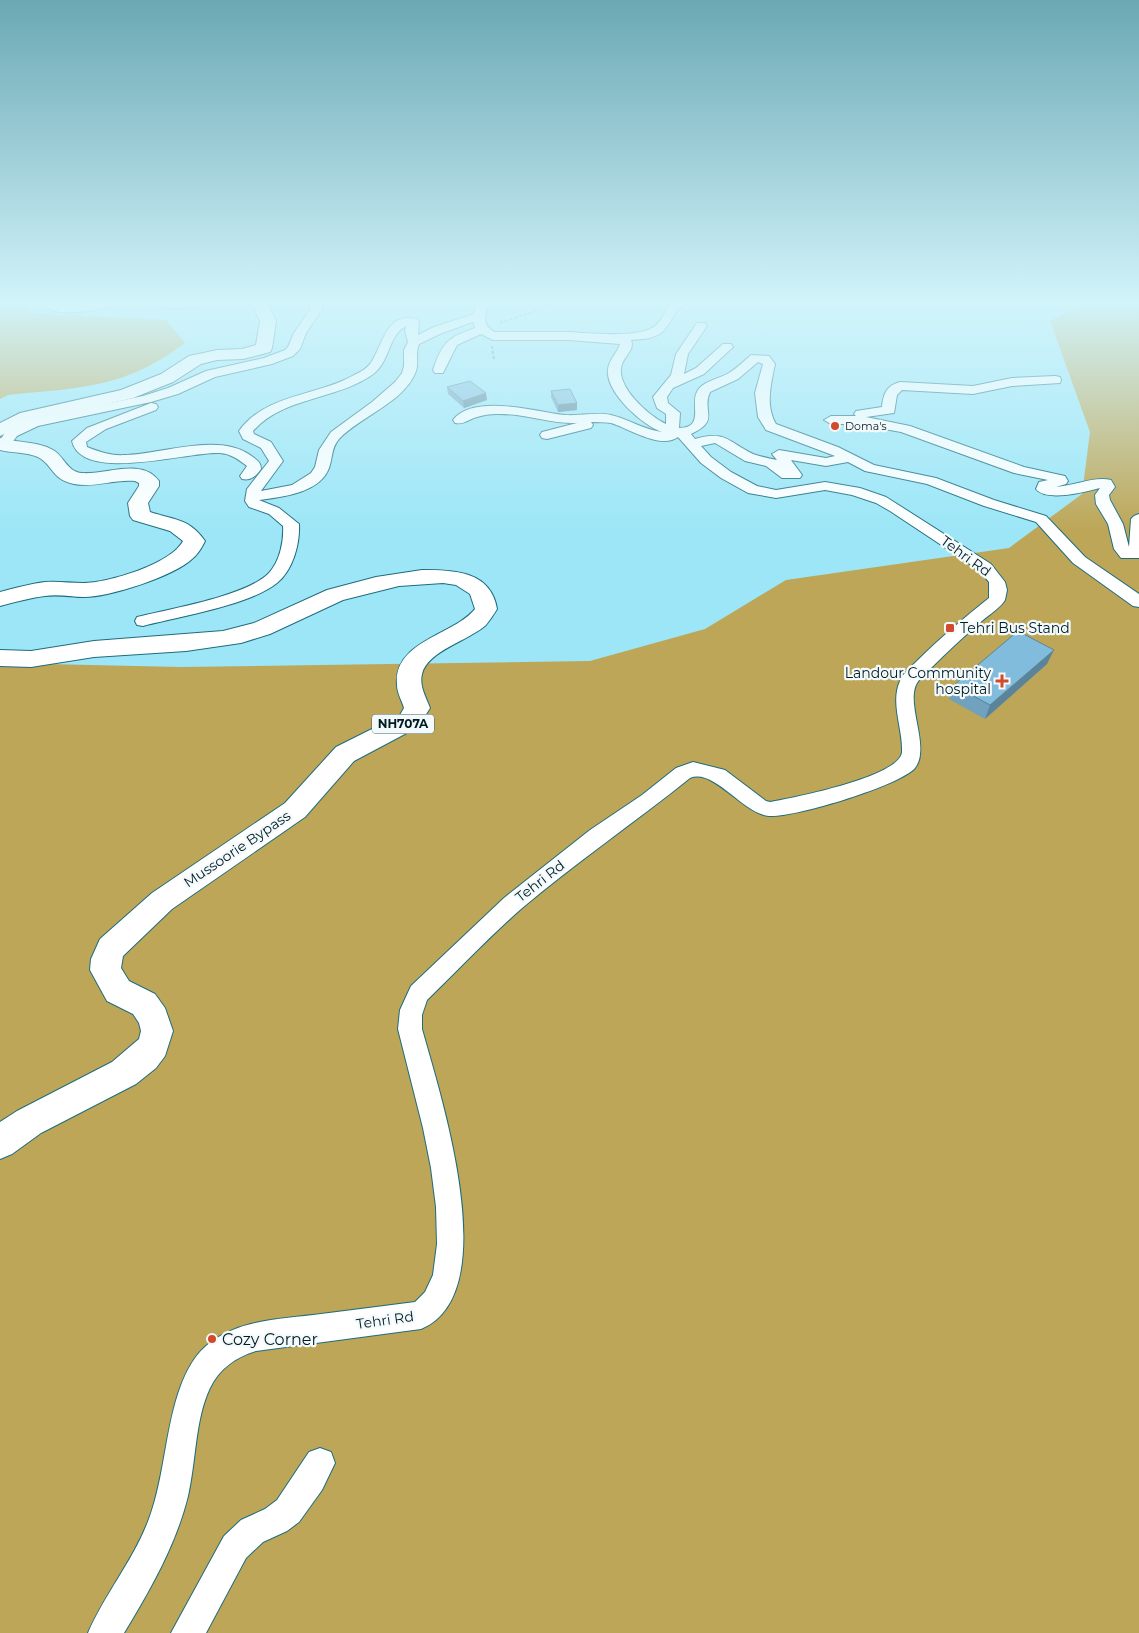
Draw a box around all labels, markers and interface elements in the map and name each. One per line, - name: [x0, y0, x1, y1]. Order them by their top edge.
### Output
- place label: Doma's: [845, 419, 887, 433]
- marker: Doma's: [829, 420, 841, 432]
- street label: Tehri Rd: [937, 532, 995, 580]
- place label: Tehri Bus Stand: [960, 619, 1070, 637]
- marker: Tehri Bus Stand: [944, 622, 956, 634]
- place label: Landour Community hospital: [845, 664, 991, 698]
- marker: Landour Community hospital: [995, 674, 1009, 688]
- road number: NH707A: [372, 714, 434, 734]
- street label: Mussoorie Bypass: [180, 807, 294, 891]
- street label: Tehri Rd: [512, 856, 568, 906]
- street label: Tehri Rd: [355, 1307, 415, 1333]
- place label: Cozy Corner: [222, 1330, 318, 1349]
- marker: Cozy Corner: [206, 1333, 218, 1345]

